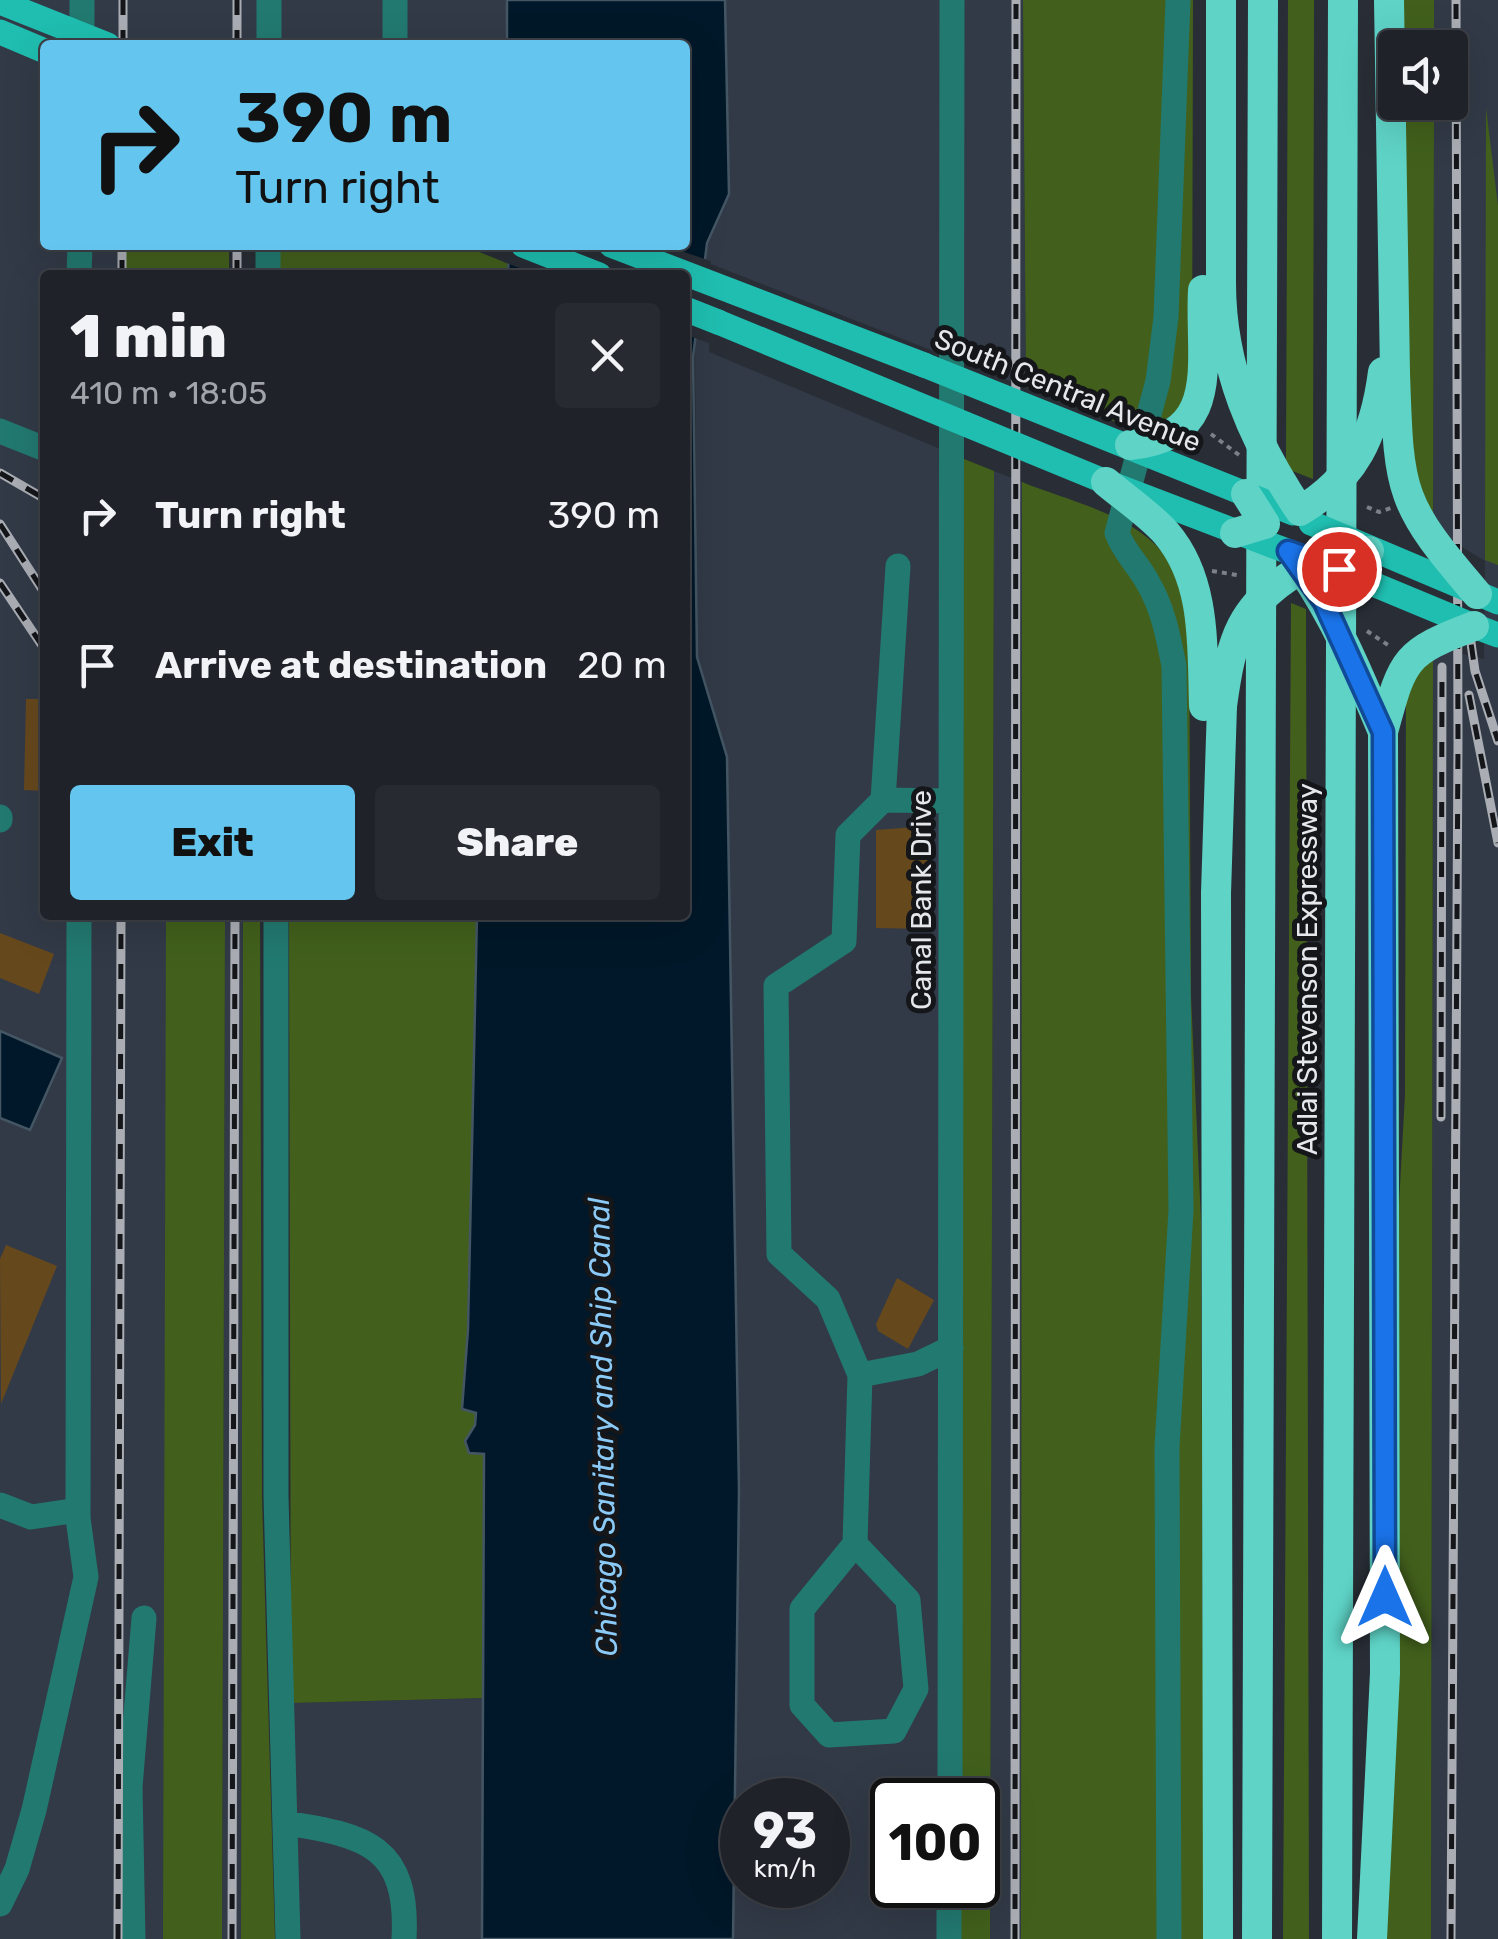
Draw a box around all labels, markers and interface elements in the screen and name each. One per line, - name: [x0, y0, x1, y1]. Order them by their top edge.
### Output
- map controls: [1378, 30, 1468, 120]
- button: sound: [1378, 30, 1468, 120]
- text: 390 m: [235, 77, 453, 160]
- icon: right: [70, 80, 200, 210]
- text: Turn right: [235, 161, 439, 214]
- text: 1 min: [70, 301, 227, 372]
- button: close: [555, 303, 660, 408]
- street label: South Central Avenue: [930, 322, 1206, 459]
- text: 410 m · 18:05: [70, 374, 267, 412]
- icon: right: [70, 488, 125, 543]
- text: Turn right: [155, 492, 346, 538]
- text: 390 m: [547, 492, 660, 538]
- pin: [1297, 527, 1382, 612]
- icon: arrive: [1312, 542, 1367, 597]
- icon: arrive: [70, 638, 125, 693]
- text: Arrive at destination: [155, 642, 547, 688]
- text: 20 m: [577, 642, 667, 688]
- street label: Adlai Stevenson Expressway: [1291, 783, 1324, 1155]
- button: Exit: [70, 785, 355, 900]
- button: Share: [375, 785, 660, 900]
- street label: Canal Bank Drive: [905, 790, 938, 1010]
- water label: Chicago Sanitary and Ship Canal: [581, 1197, 625, 1657]
- position arrow: [1333, 1545, 1437, 1649]
- speed limit sign: 100: [870, 1778, 1000, 1908]
- text: 93: [753, 1801, 817, 1861]
- text: km/h: [754, 1854, 816, 1883]

